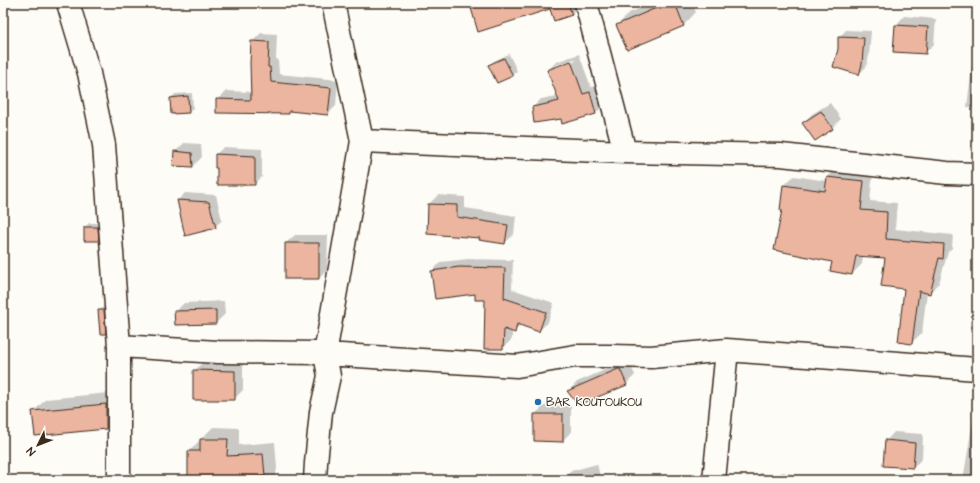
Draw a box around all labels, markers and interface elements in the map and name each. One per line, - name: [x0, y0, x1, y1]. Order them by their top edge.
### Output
- place label: BAR KOUTOUKOU: [546, 394, 642, 411]
- marker: BAR KOUTOUKOU: [533, 397, 543, 407]
- north arrow: [18, 425, 58, 465]
- text: N: [23, 444, 39, 459]

